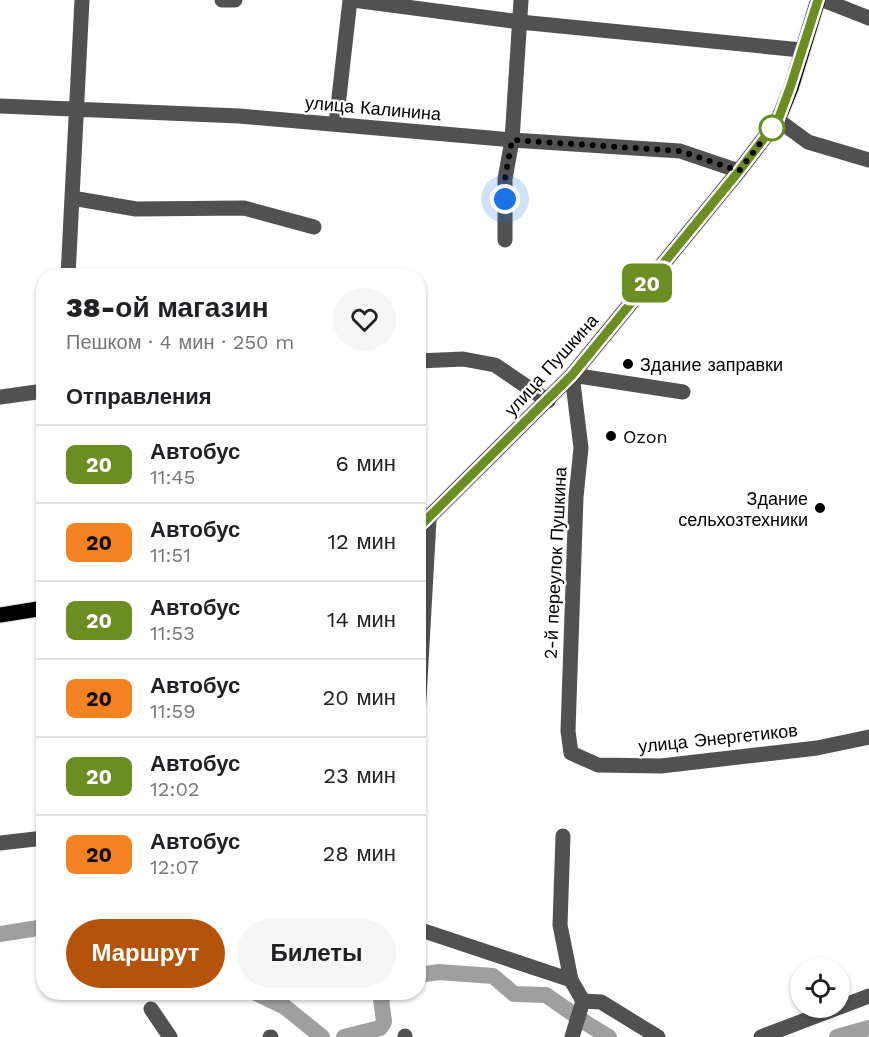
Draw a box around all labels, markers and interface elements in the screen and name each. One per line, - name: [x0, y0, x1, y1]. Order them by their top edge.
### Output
- street label: улица Калинина: [304, 92, 443, 124]
- unlabelled marker: [759, 115, 785, 141]
- your location: [490, 184, 520, 214]
- line badge: 20: [620, 264, 674, 302]
- text: 20: [634, 271, 660, 296]
- button: heart: [333, 288, 396, 351]
- text: 38-ой магазин: [66, 291, 269, 324]
- street label: улица Пушкина: [500, 309, 603, 420]
- text: Пешком · 4 мин · 250 m: [66, 330, 294, 354]
- place label: Здание заправки: [640, 354, 783, 375]
- marker: Здание заправки: [621, 357, 635, 371]
- text: Отправления: [66, 384, 212, 409]
- place label: Ozon: [623, 426, 668, 447]
- marker: Ozon: [604, 429, 618, 443]
- text: Автобус: [150, 439, 240, 464]
- text: 6 мин: [336, 451, 396, 476]
- text: 20: [86, 452, 112, 477]
- text: 11:45: [150, 465, 195, 489]
- street label: 2-й переулок Пушкина: [539, 465, 571, 660]
- place label: Здание сельхозтехники: [678, 488, 808, 530]
- marker: Здание сельхозтехники: [813, 501, 827, 515]
- text: Автобус: [150, 517, 240, 542]
- text: 12 мин: [328, 529, 396, 554]
- text: 20: [86, 530, 112, 555]
- text: 11:51: [150, 543, 191, 567]
- text: Автобус: [150, 595, 240, 620]
- text: 14 мин: [327, 607, 396, 632]
- text: 20: [86, 608, 112, 633]
- text: 11:53: [150, 621, 195, 645]
- text: Автобус: [150, 673, 240, 698]
- text: 20 мин: [322, 685, 396, 710]
- text: 20: [86, 686, 112, 711]
- text: 11:59: [150, 699, 196, 723]
- street label: улица Энергетиков: [637, 719, 799, 757]
- text: Автобус: [150, 751, 240, 776]
- text: 23 мин: [323, 763, 396, 788]
- text: 20: [86, 764, 112, 789]
- text: 12:02: [150, 777, 199, 801]
- text: Автобус: [150, 829, 240, 854]
- text: 28 мин: [323, 841, 396, 866]
- text: 20: [86, 842, 112, 867]
- text: 12:07: [150, 855, 199, 879]
- button: Маршрут: [66, 919, 225, 988]
- button: Билеты: [237, 919, 396, 988]
- map controls: [790, 958, 850, 1018]
- button: locate: [790, 958, 850, 1018]

